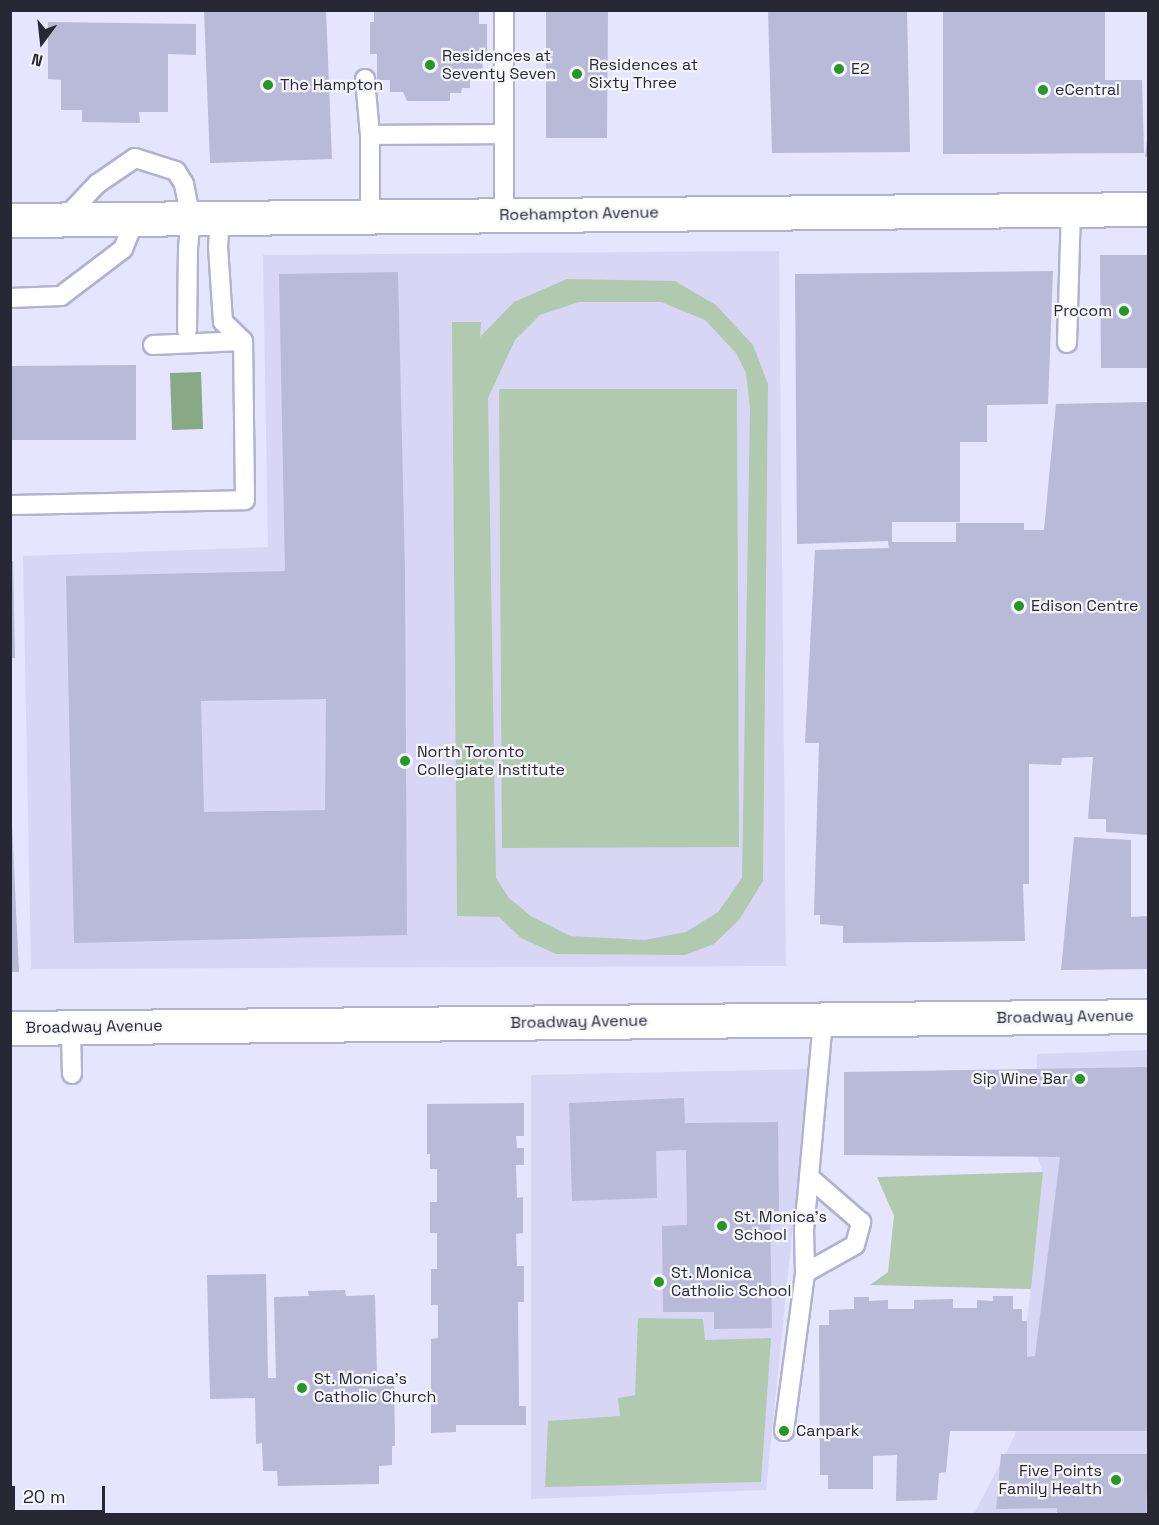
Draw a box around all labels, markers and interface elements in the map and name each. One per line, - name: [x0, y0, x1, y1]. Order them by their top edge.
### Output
- north arrow: [12, 12, 72, 72]
- place label: Residences at Seventy Seven: [442, 46, 556, 84]
- text: N: [29, 48, 45, 71]
- place label: Residences at Sixty Three: [589, 55, 698, 93]
- marker: Residences at Seventy Seven: [423, 58, 437, 72]
- place label: E2: [851, 59, 870, 79]
- marker: E2: [832, 62, 846, 76]
- marker: Residences at Sixty Three: [570, 67, 584, 81]
- place label: The Hampton: [280, 75, 383, 95]
- marker: The Hampton: [261, 78, 275, 92]
- place label: eCentral: [1055, 80, 1120, 100]
- marker: eCentral: [1036, 83, 1050, 97]
- street label: Roehampton Avenue: [499, 203, 659, 225]
- place label: Procom: [1054, 301, 1112, 321]
- marker: Procom: [1117, 304, 1131, 318]
- place label: Edison Centre: [1031, 596, 1138, 616]
- marker: Edison Centre: [1012, 599, 1026, 613]
- place label: North Toronto Collegiate Institute: [417, 742, 565, 780]
- marker: North Toronto Collegiate Institute: [398, 754, 412, 768]
- street label: Broadway Avenue: [996, 1006, 1134, 1028]
- street label: Broadway Avenue: [510, 1011, 648, 1033]
- street label: Broadway Avenue: [25, 1016, 163, 1038]
- place label: Sip Wine Bar: [973, 1069, 1068, 1089]
- marker: Sip Wine Bar: [1073, 1072, 1087, 1086]
- place label: St. Monica's School: [734, 1207, 828, 1245]
- marker: St. Monica's School: [715, 1219, 729, 1233]
- place label: St. Monica Catholic School: [671, 1263, 791, 1301]
- marker: St. Monica Catholic School: [652, 1275, 666, 1289]
- place label: St. Monica's Catholic Church: [314, 1369, 436, 1407]
- marker: St. Monica's Catholic Church: [295, 1381, 309, 1395]
- place label: Canpark: [796, 1421, 859, 1441]
- marker: Canpark: [777, 1424, 791, 1438]
- place label: Five Points Family Health: [999, 1461, 1102, 1499]
- marker: Five Points Family Health: [1107, 1471, 1125, 1489]
- scale bar: [15, 1474, 108, 1512]
- text: 20 m: [23, 1485, 66, 1508]

